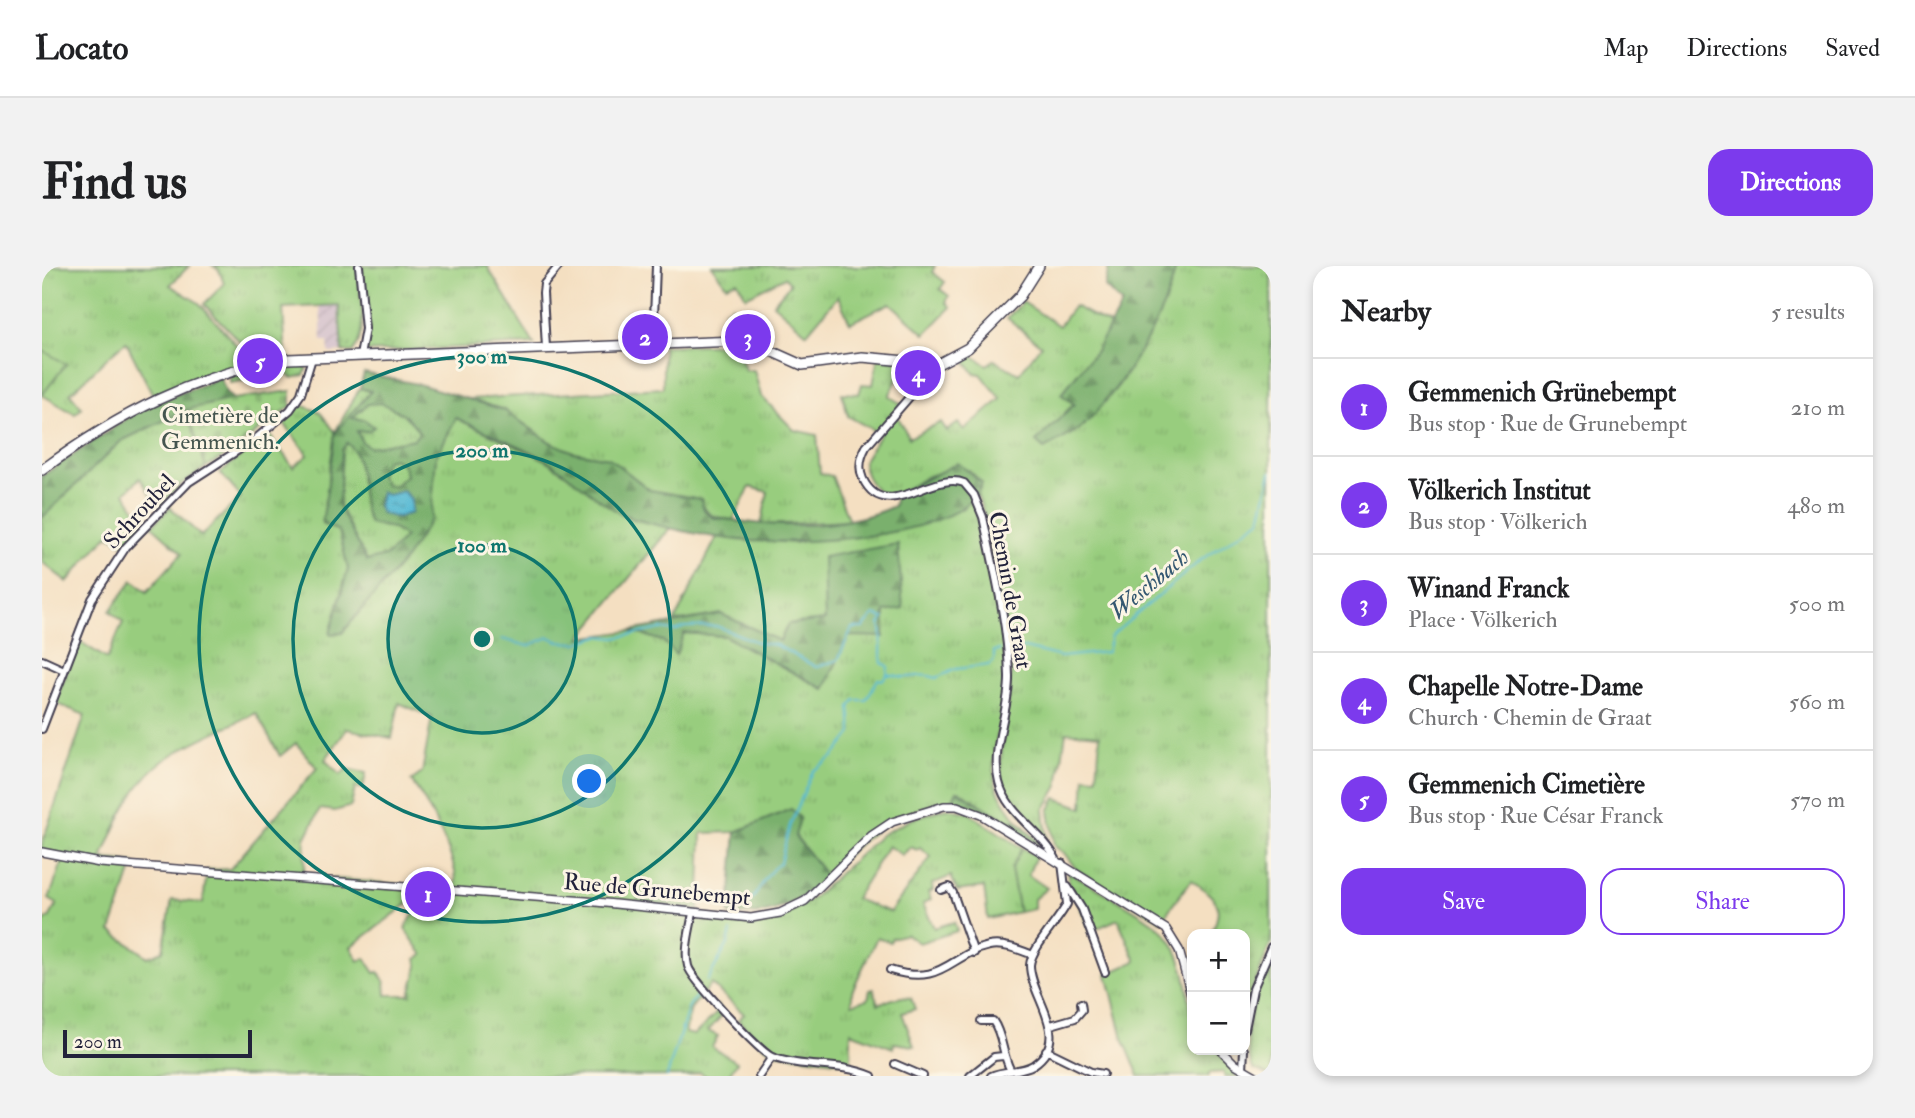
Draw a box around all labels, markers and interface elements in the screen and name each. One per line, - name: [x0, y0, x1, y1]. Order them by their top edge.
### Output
- text: Locato: [35, 28, 128, 69]
- text: Map: [1603, 33, 1648, 64]
- text: Directions: [1686, 33, 1787, 64]
- text: Saved: [1825, 33, 1880, 64]
- button: Directions: [1708, 149, 1873, 216]
- text: Find us: [42, 152, 187, 213]
- text: Nearby: [1341, 293, 1431, 330]
- text: 5 results: [1771, 297, 1845, 326]
- pin: 2: [622, 311, 668, 363]
- pin: 3: [725, 311, 771, 363]
- pin: 5: [237, 335, 283, 387]
- text: 300 m: [457, 343, 508, 370]
- pin: 4: [895, 347, 941, 399]
- text: Gemmenich Grünebempt: [1408, 377, 1676, 409]
- text: 1: [1360, 393, 1368, 422]
- text: 210 m: [1791, 393, 1845, 422]
- park label: Cimetière de Gemmenich.: [161, 401, 279, 456]
- text: Bus stop · Rue de Grunebempt: [1408, 409, 1687, 438]
- text: 200 m: [456, 437, 509, 464]
- street label: Schroubel: [97, 468, 182, 555]
- text: Völkerich Institut: [1408, 475, 1591, 507]
- text: 2: [1358, 491, 1370, 520]
- text: 480 m: [1787, 491, 1845, 520]
- text: Bus stop · Völkerich: [1408, 507, 1588, 536]
- street label: Chemin de Graat: [982, 509, 1039, 671]
- text: 100 m: [457, 532, 508, 559]
- water label: Weschbach: [1103, 542, 1196, 627]
- text: Winand Franck: [1408, 573, 1569, 605]
- text: 3: [1360, 589, 1368, 618]
- text: 500 m: [1789, 589, 1845, 618]
- text: Place · Völkerich: [1408, 605, 1558, 634]
- centre of rings: [470, 627, 494, 651]
- text: Chapelle Notre-Dame: [1408, 671, 1643, 703]
- text: 4: [1358, 687, 1370, 716]
- text: 560 m: [1789, 687, 1845, 716]
- text: Church · Chemin de Graat: [1408, 703, 1652, 732]
- your location: [572, 764, 606, 798]
- text: Gemmenich Cimetière: [1408, 769, 1645, 801]
- text: 5: [1359, 785, 1369, 814]
- text: 570 m: [1790, 785, 1845, 814]
- text: Bus stop · Rue César Franck: [1408, 801, 1664, 830]
- street label: Rue de Grunebempt: [562, 867, 752, 913]
- pin: 1: [405, 868, 451, 920]
- button: Save: [1341, 868, 1586, 935]
- button: Share: [1600, 868, 1845, 935]
- map controls: [1187, 929, 1250, 1055]
- button: +: [1187, 929, 1250, 992]
- button: −: [1187, 992, 1250, 1055]
- scale bar: [63, 1027, 252, 1059]
- text: 200 m: [74, 1030, 122, 1054]

